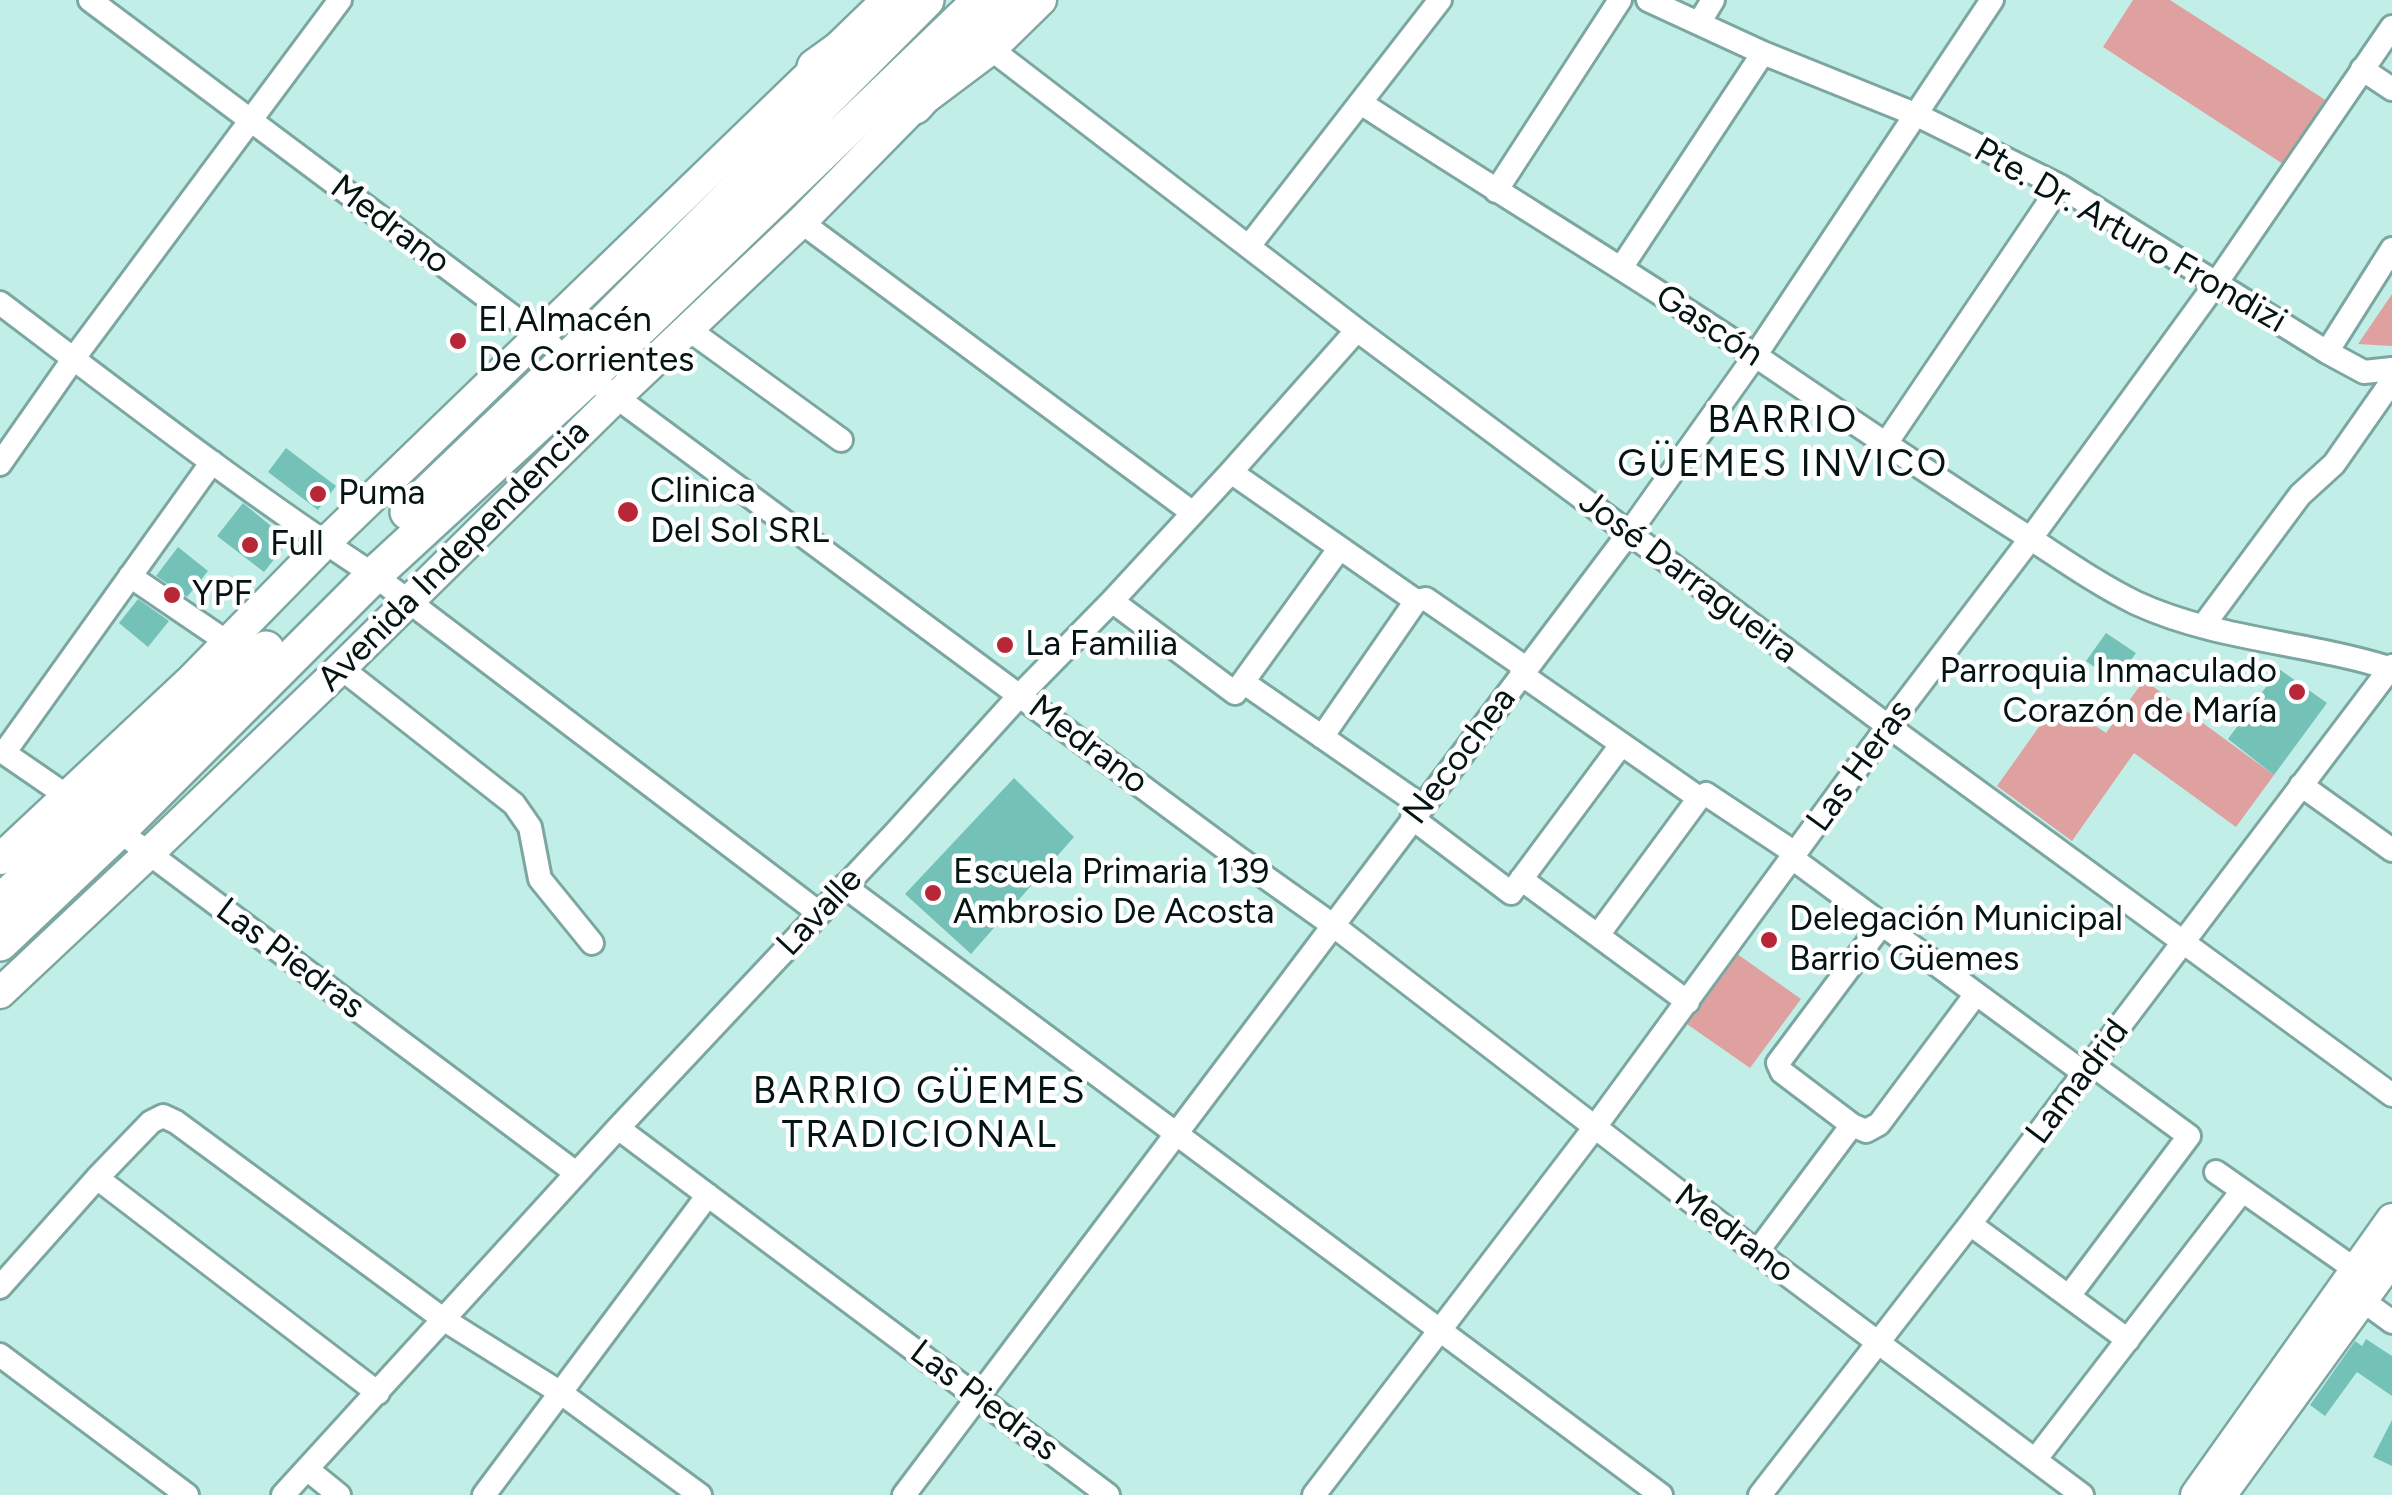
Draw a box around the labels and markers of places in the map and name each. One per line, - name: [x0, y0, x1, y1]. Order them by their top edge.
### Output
- place label: El Almacén De Corrientes: [478, 300, 694, 382]
- marker: El Almacén De Corrientes: [447, 330, 469, 352]
- place label: Clinica Del Sol SRL: [650, 471, 829, 553]
- place label: Puma: [338, 473, 425, 515]
- marker: Puma: [307, 483, 329, 505]
- marker: Clinica Del Sol SRL: [615, 499, 641, 525]
- place label: Full: [270, 524, 324, 566]
- marker: Full: [239, 534, 261, 556]
- place label: YPF: [192, 574, 252, 616]
- marker: YPF: [161, 584, 183, 606]
- place label: La Familia: [1025, 624, 1178, 666]
- marker: La Familia: [994, 634, 1016, 656]
- place label: Parroquia Inmaculado Corazón de María: [1939, 651, 2277, 733]
- marker: Parroquia Inmaculado Corazón de María: [2286, 681, 2308, 703]
- place label: Escuela Primaria 139 Ambrosio De Acosta: [953, 852, 1274, 934]
- marker: Escuela Primaria 139 Ambrosio De Acosta: [922, 882, 944, 904]
- place label: Delegación Municipal Barrio Güemes: [1789, 899, 2123, 981]
- marker: Delegación Municipal Barrio Güemes: [1758, 929, 1780, 951]

